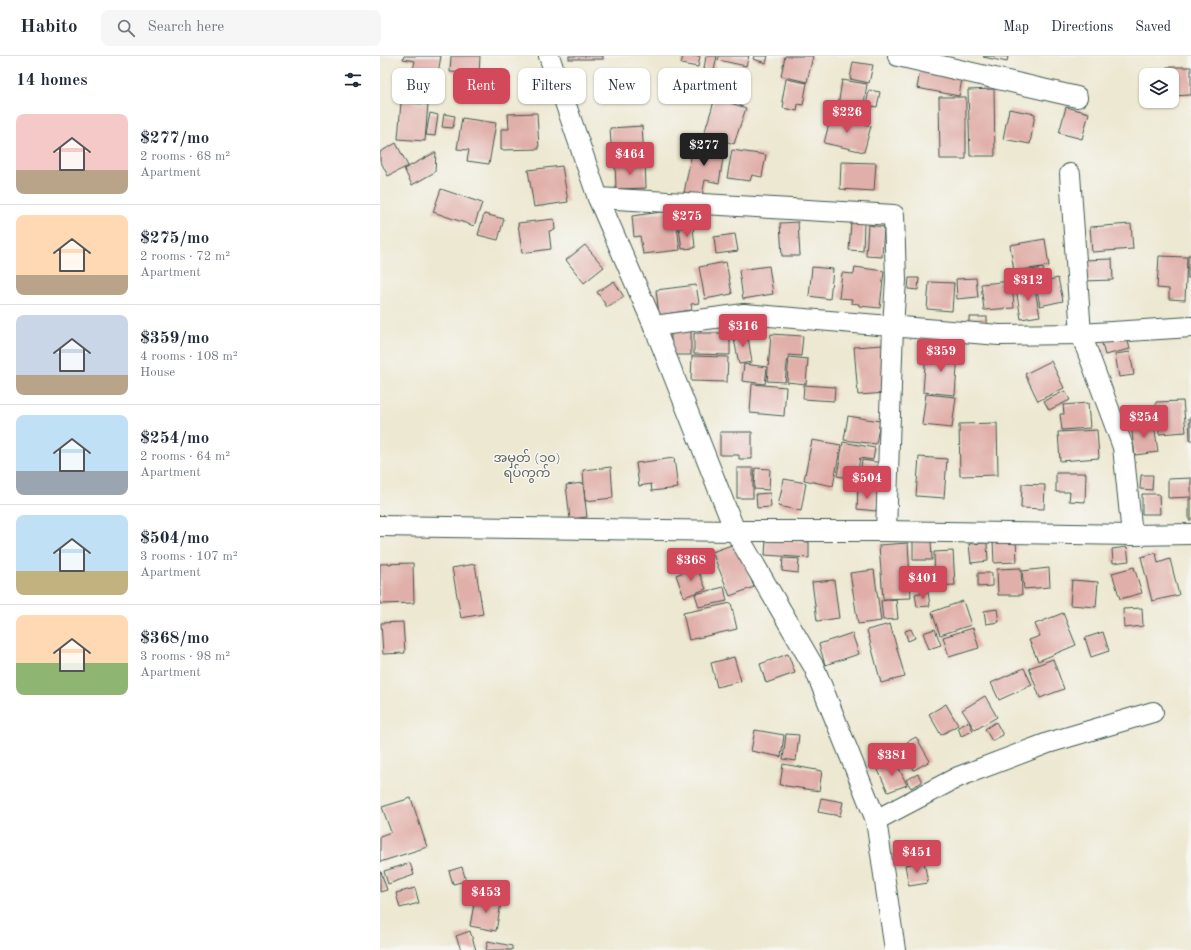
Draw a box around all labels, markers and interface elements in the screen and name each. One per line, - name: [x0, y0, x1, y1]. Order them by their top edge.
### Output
- search box: [101, 10, 381, 46]
- icon: search: [115, 17, 137, 39]
- text: Habito: [20, 18, 77, 37]
- text: Search here: [147, 20, 224, 35]
- text: Map: [1003, 20, 1029, 34]
- text: Directions: [1051, 20, 1113, 34]
- text: Saved: [1135, 20, 1171, 34]
- chip: Buy: [392, 68, 445, 104]
- chip: Rent: [453, 68, 510, 104]
- chip: Filters: [518, 68, 586, 104]
- chip: New: [594, 68, 650, 104]
- chip: Apartment: [658, 68, 751, 104]
- map controls: [1139, 68, 1179, 108]
- button: layers: [1139, 68, 1179, 108]
- icon: filters: [342, 69, 364, 91]
- text: 14 homes: [16, 72, 88, 89]
- pin: $226: [823, 100, 871, 134]
- text: $226: [832, 106, 862, 119]
- icon: home: [48, 130, 96, 178]
- text: $277/mo: [140, 130, 209, 147]
- pin: $277: [680, 133, 728, 167]
- text: $277: [689, 139, 719, 152]
- pin: $464: [606, 142, 654, 176]
- text: $464: [615, 148, 645, 161]
- text: 2 rooms · 68 m²: [140, 150, 230, 163]
- text: Apartment: [140, 166, 201, 179]
- pin: $275: [663, 204, 711, 238]
- text: $275: [672, 210, 702, 223]
- text: $275/mo: [140, 230, 209, 247]
- icon: home: [48, 231, 96, 279]
- text: 2 rooms · 72 m²: [140, 250, 230, 263]
- text: Apartment: [140, 266, 201, 279]
- pin: $312: [1004, 268, 1052, 302]
- text: $312: [1013, 274, 1043, 287]
- pin: $316: [719, 314, 767, 348]
- text: $316: [728, 320, 758, 333]
- text: $359/mo: [140, 330, 209, 347]
- icon: home: [48, 331, 96, 379]
- pin: $359: [917, 339, 965, 373]
- text: $359: [926, 345, 956, 358]
- text: 4 rooms · 108 m²: [140, 350, 238, 363]
- text: House: [140, 366, 175, 379]
- pin: $254: [1120, 405, 1168, 439]
- text: $254: [1129, 411, 1159, 424]
- text: $254/mo: [140, 430, 209, 447]
- icon: home: [48, 431, 96, 479]
- district label: အမှတ် (၁၀) ရပ်ကွက်: [493, 449, 561, 483]
- text: 2 rooms · 64 m²: [140, 450, 230, 463]
- text: Apartment: [140, 466, 201, 479]
- pin: $504: [843, 466, 891, 500]
- text: $504: [852, 472, 882, 485]
- text: $504/mo: [140, 530, 209, 547]
- icon: home: [48, 531, 96, 579]
- pin: $368: [667, 548, 715, 582]
- text: 3 rooms · 107 m²: [140, 550, 238, 563]
- text: $368: [676, 554, 706, 567]
- text: Apartment: [140, 566, 201, 579]
- pin: $401: [899, 566, 947, 600]
- text: $401: [908, 572, 938, 585]
- text: $368/mo: [140, 630, 209, 647]
- icon: home: [48, 631, 96, 679]
- text: 3 rooms · 98 m²: [140, 650, 230, 663]
- text: Apartment: [140, 666, 201, 679]
- pin: $381: [868, 743, 916, 777]
- text: $381: [877, 749, 907, 762]
- pin: $451: [893, 840, 941, 874]
- text: $451: [902, 846, 932, 859]
- pin: $453: [462, 880, 510, 914]
- text: $453: [471, 886, 501, 899]

